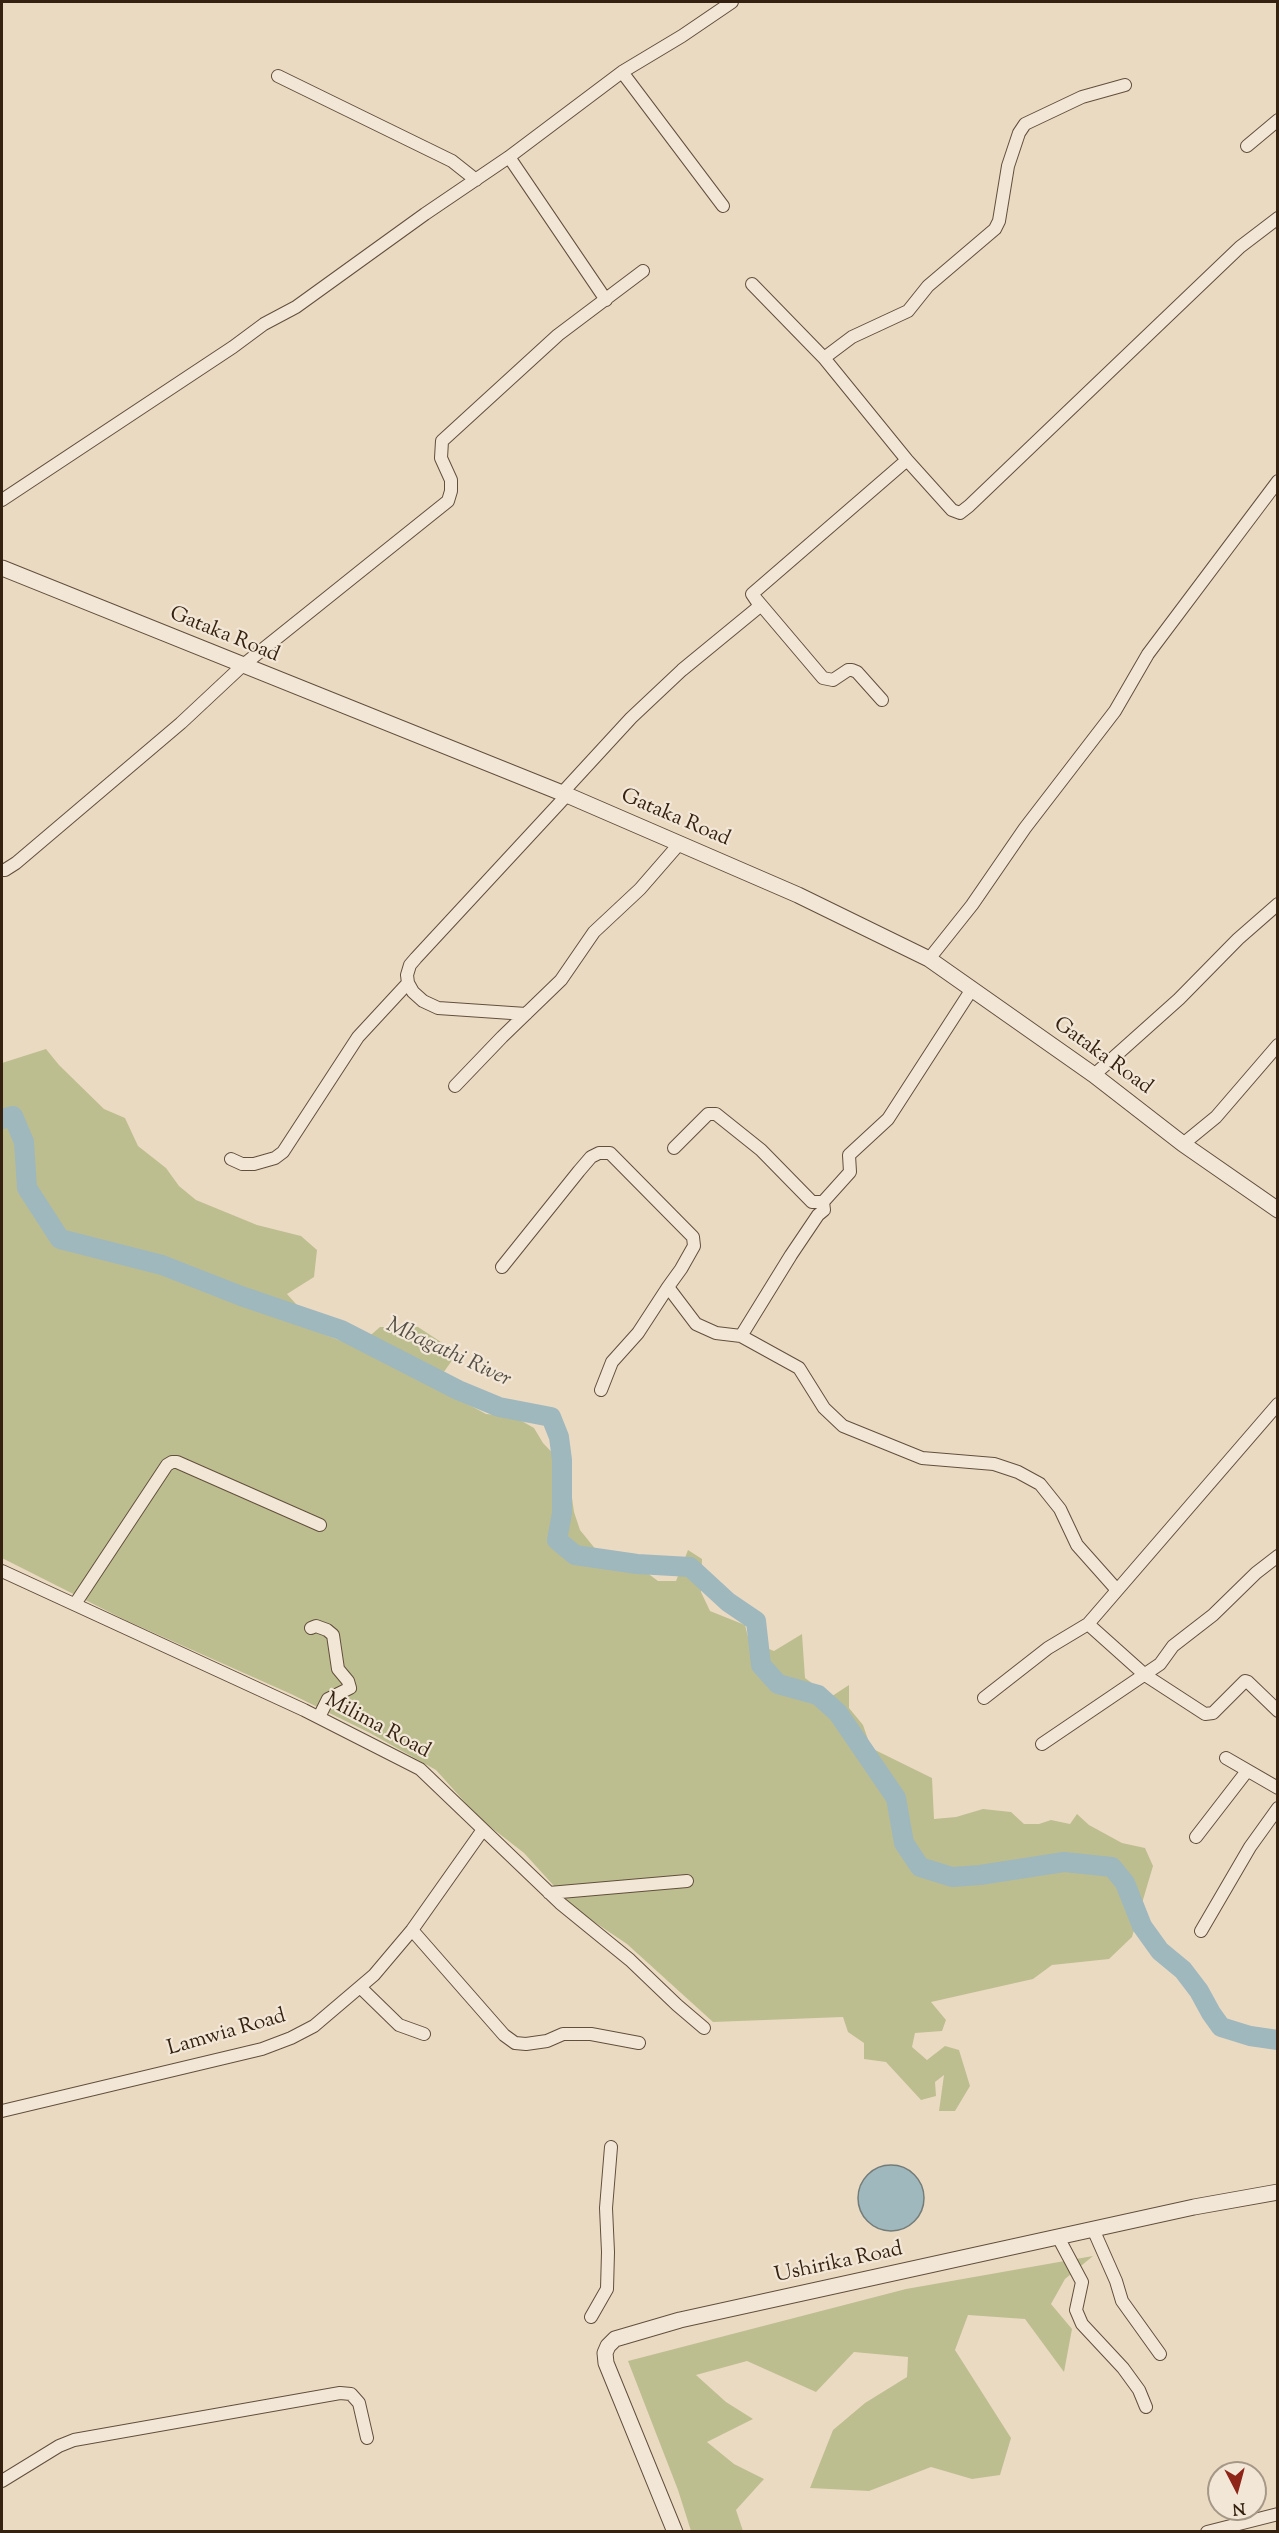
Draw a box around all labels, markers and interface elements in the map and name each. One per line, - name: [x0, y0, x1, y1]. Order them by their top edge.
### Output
- street label: Gataka Road: [165, 603, 283, 669]
- street label: Gataka Road: [617, 785, 733, 853]
- street label: Gataka Road: [1048, 1013, 1156, 1101]
- water label: Mbagathi River: [381, 1314, 515, 1394]
- street label: Milima Road: [320, 1689, 434, 1765]
- street label: Lamwia Road: [165, 2005, 289, 2063]
- street label: Ushirika Road: [773, 2238, 905, 2290]
- north arrow: [1207, 2461, 1267, 2521]
- text: N: [1231, 2495, 1246, 2520]

